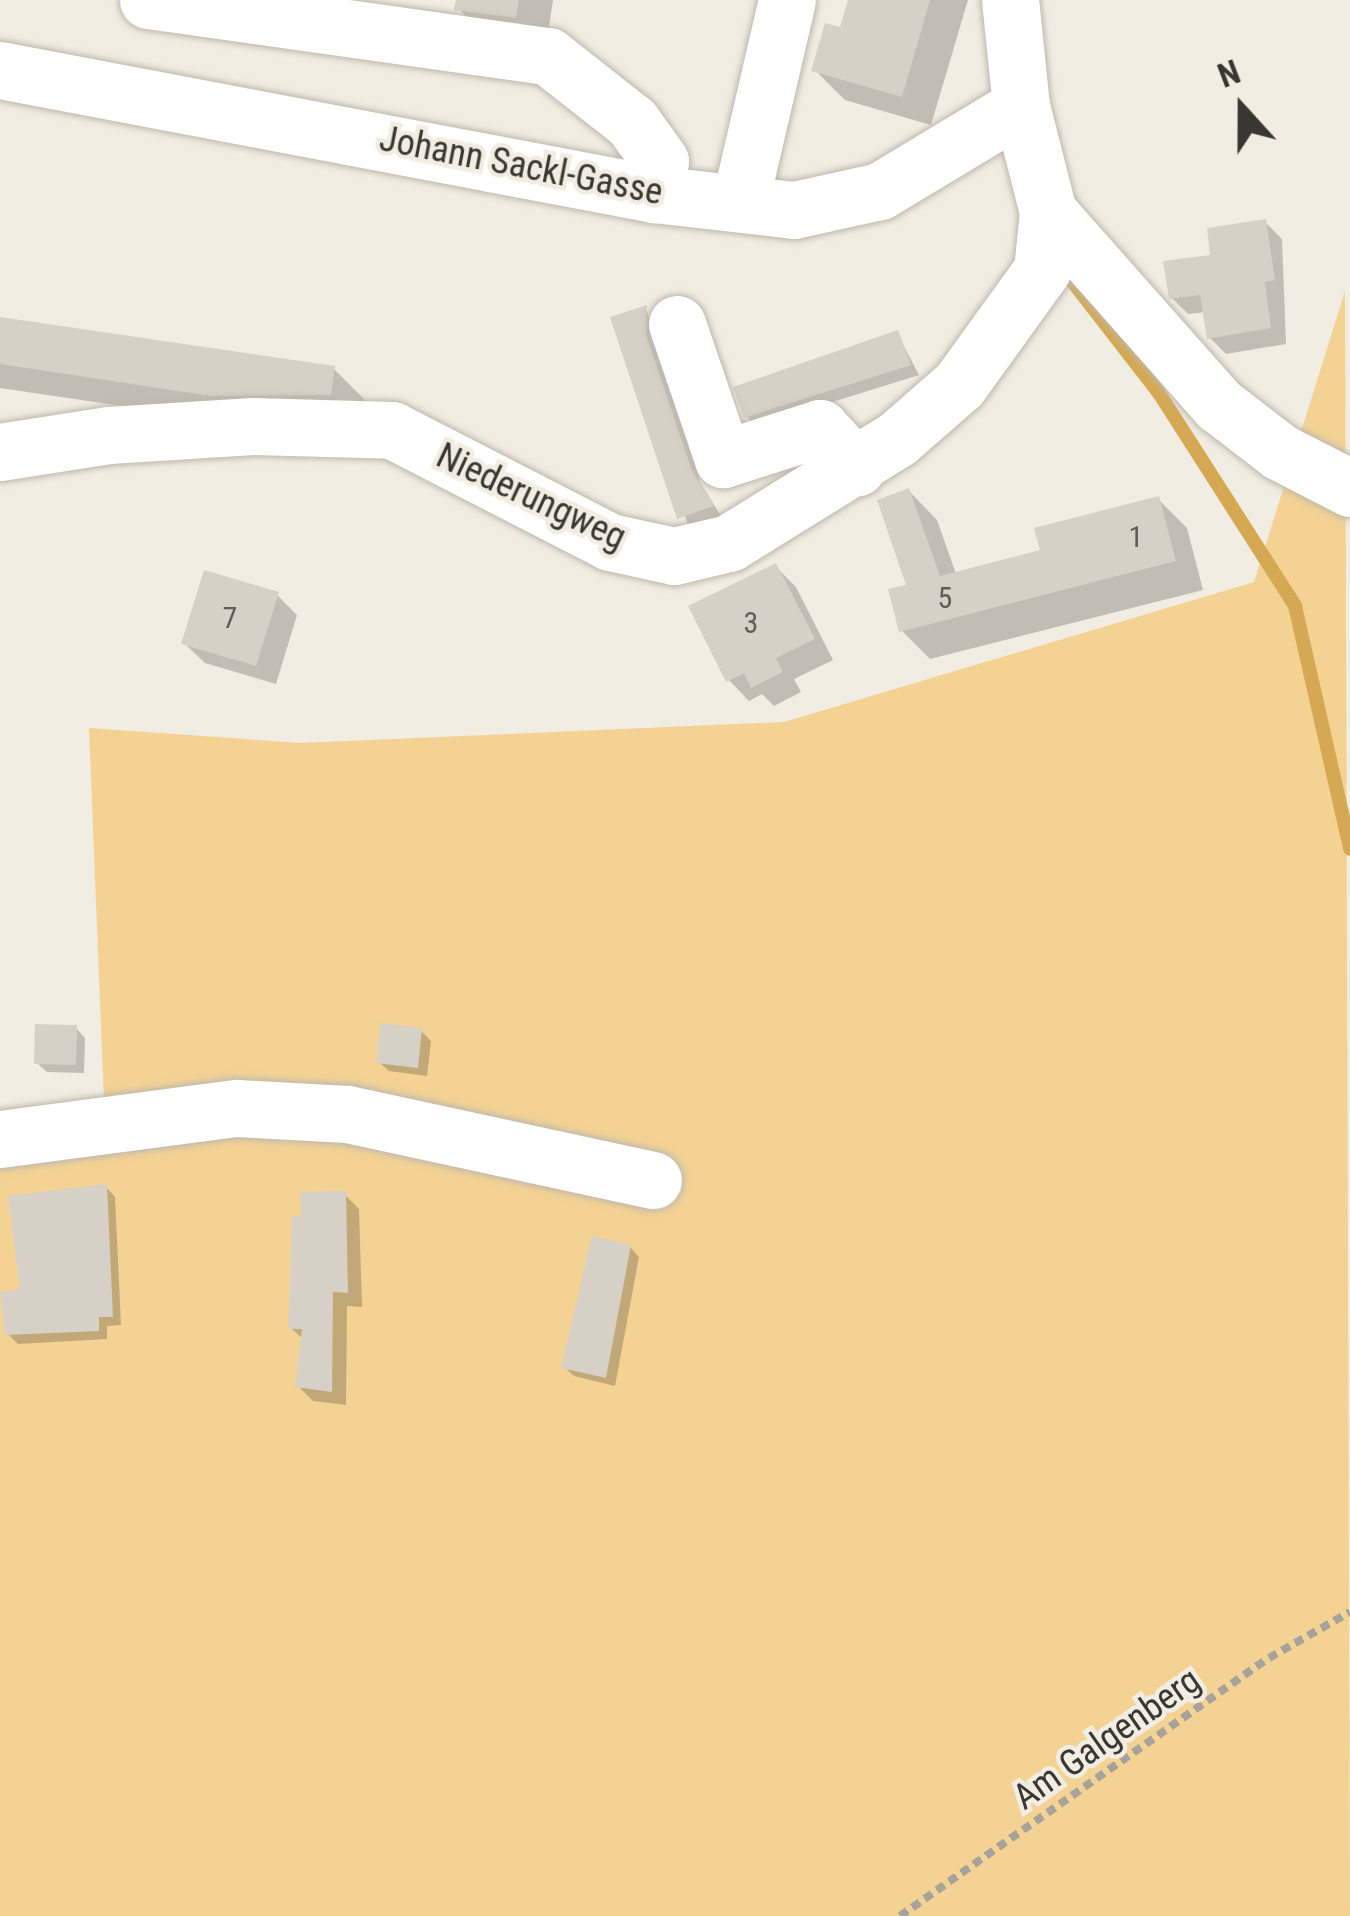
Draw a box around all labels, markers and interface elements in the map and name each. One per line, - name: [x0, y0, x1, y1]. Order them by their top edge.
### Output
- north arrow: [1182, 48, 1302, 168]
- text: N: [1212, 52, 1245, 96]
- street label: Johann Sackl-Gasse: [376, 117, 666, 215]
- street label: Niederungweg: [430, 434, 632, 560]
- house number: 1: [1129, 519, 1143, 555]
- house number: 5: [938, 580, 952, 616]
- house number: 7: [223, 600, 237, 636]
- house number: 3: [744, 605, 758, 641]
- street label: Am Galgenberg: [1005, 1659, 1209, 1819]

